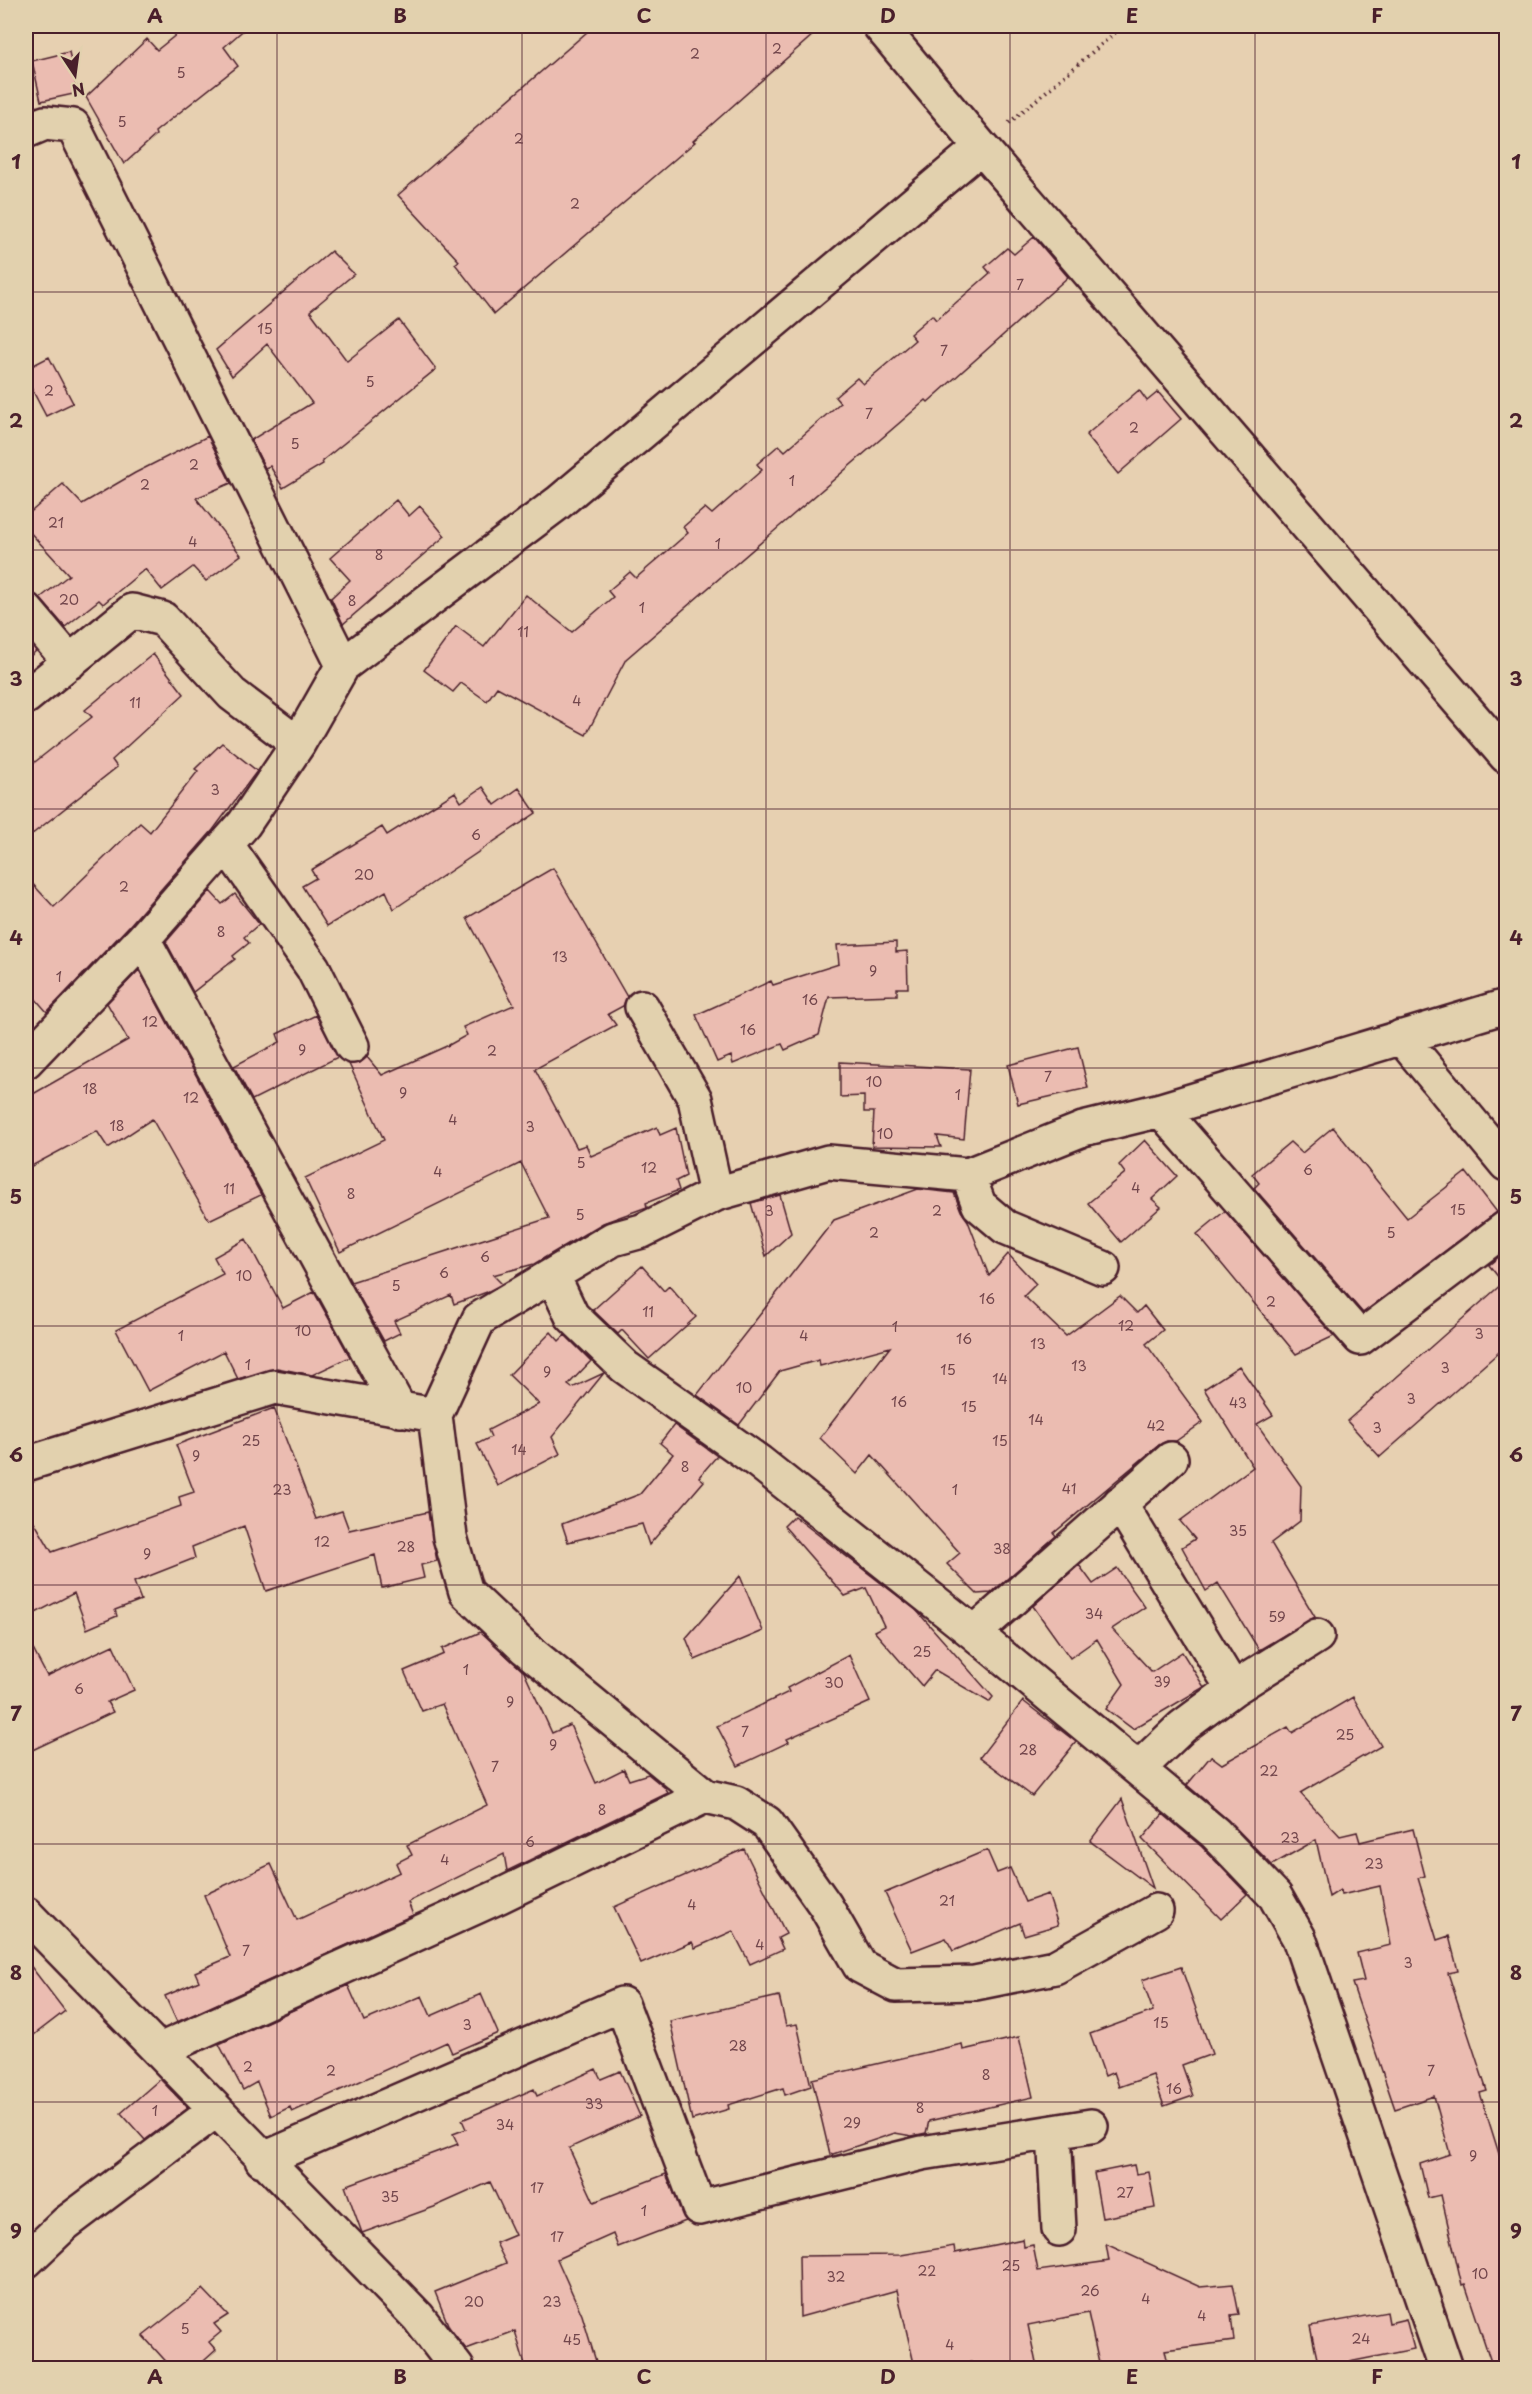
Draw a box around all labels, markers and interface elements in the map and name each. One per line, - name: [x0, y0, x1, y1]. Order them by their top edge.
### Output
- text: A: [147, 0, 163, 30]
- text: B: [393, 0, 407, 30]
- text: C: [636, 0, 652, 30]
- text: D: [880, 0, 896, 30]
- text: E: [1126, 0, 1138, 30]
- text: F: [1371, 0, 1383, 30]
- house number: 2: [772, 38, 782, 59]
- house number: 2: [690, 43, 700, 64]
- north arrow: [45, 45, 105, 105]
- house number: 5: [176, 62, 186, 83]
- text: N: [70, 77, 87, 104]
- house number: 5: [117, 111, 127, 132]
- house number: 2: [514, 128, 524, 149]
- text: 1: [11, 146, 21, 176]
- text: 1: [1511, 146, 1521, 176]
- house number: 2: [570, 193, 580, 214]
- house number: 7: [1016, 274, 1024, 295]
- house number: 15: [257, 318, 273, 339]
- house number: 7: [940, 340, 948, 361]
- house number: 5: [365, 371, 375, 392]
- house number: 2: [44, 380, 54, 401]
- house number: 7: [865, 403, 873, 424]
- text: 2: [9, 405, 23, 435]
- text: 2: [1509, 405, 1523, 435]
- house number: 2: [1129, 417, 1139, 438]
- house number: 5: [290, 433, 300, 454]
- house number: 2: [189, 454, 199, 475]
- house number: 1: [789, 470, 795, 491]
- house number: 2: [140, 474, 150, 495]
- house number: 21: [48, 512, 64, 533]
- house number: 4: [188, 531, 198, 552]
- house number: 1: [715, 533, 721, 554]
- house number: 8: [375, 544, 383, 565]
- house number: 20: [59, 589, 79, 610]
- house number: 8: [348, 590, 356, 611]
- house number: 1: [639, 597, 645, 618]
- house number: 11: [517, 621, 529, 642]
- text: 3: [9, 663, 23, 693]
- text: 3: [1509, 663, 1523, 693]
- house number: 4: [572, 690, 582, 711]
- house number: 11: [129, 692, 141, 713]
- house number: 3: [210, 779, 220, 800]
- house number: 6: [471, 824, 481, 845]
- house number: 20: [354, 864, 374, 885]
- house number: 2: [119, 876, 129, 897]
- house number: 8: [217, 921, 225, 942]
- text: 4: [9, 922, 23, 952]
- text: 4: [1509, 922, 1523, 952]
- house number: 13: [552, 946, 568, 967]
- house number: 9: [869, 960, 877, 981]
- house number: 1: [56, 966, 62, 987]
- house number: 16: [802, 989, 818, 1010]
- house number: 12: [142, 1011, 158, 1032]
- house number: 16: [740, 1019, 756, 1040]
- house number: 9: [298, 1039, 306, 1060]
- house number: 2: [487, 1040, 497, 1061]
- house number: 7: [1044, 1066, 1052, 1087]
- house number: 10: [866, 1071, 882, 1092]
- house number: 18: [82, 1078, 98, 1099]
- house number: 9: [399, 1082, 407, 1103]
- house number: 1: [955, 1084, 961, 1105]
- house number: 12: [183, 1087, 199, 1108]
- house number: 4: [448, 1109, 458, 1130]
- house number: 18: [109, 1115, 125, 1136]
- house number: 3: [525, 1116, 535, 1137]
- house number: 10: [877, 1123, 893, 1144]
- house number: 5: [576, 1152, 586, 1173]
- house number: 12: [641, 1157, 657, 1178]
- house number: 6: [1303, 1159, 1313, 1180]
- house number: 4: [433, 1161, 443, 1182]
- house number: 4: [1131, 1177, 1141, 1198]
- house number: 11: [223, 1178, 235, 1199]
- text: 5: [10, 1181, 22, 1211]
- text: 5: [1510, 1181, 1522, 1211]
- house number: 8: [347, 1183, 355, 1204]
- house number: 15: [1450, 1199, 1466, 1220]
- house number: 3: [764, 1200, 774, 1221]
- house number: 2: [932, 1200, 942, 1221]
- house number: 5: [575, 1204, 585, 1225]
- house number: 2: [869, 1222, 879, 1243]
- house number: 5: [1386, 1222, 1396, 1243]
- house number: 6: [480, 1246, 490, 1267]
- house number: 6: [439, 1262, 449, 1283]
- house number: 10: [236, 1265, 252, 1286]
- house number: 5: [391, 1275, 401, 1296]
- house number: 16: [979, 1288, 995, 1309]
- house number: 2: [1266, 1291, 1276, 1312]
- house number: 11: [642, 1301, 654, 1322]
- house number: 12: [1118, 1315, 1134, 1336]
- house number: 1: [892, 1316, 898, 1337]
- house number: 10: [295, 1320, 311, 1341]
- house number: 3: [1474, 1323, 1484, 1344]
- house number: 1: [178, 1325, 184, 1346]
- house number: 4: [799, 1325, 809, 1346]
- house number: 16: [956, 1328, 972, 1349]
- house number: 13: [1030, 1333, 1046, 1354]
- house number: 1: [245, 1354, 251, 1375]
- house number: 13: [1071, 1355, 1087, 1376]
- house number: 3: [1440, 1357, 1450, 1378]
- house number: 15: [940, 1359, 956, 1380]
- house number: 9: [543, 1361, 551, 1382]
- house number: 14: [992, 1368, 1008, 1389]
- house number: 10: [736, 1377, 752, 1398]
- house number: 3: [1406, 1388, 1416, 1409]
- house number: 16: [891, 1391, 907, 1412]
- house number: 43: [1229, 1392, 1247, 1413]
- house number: 15: [961, 1396, 977, 1417]
- house number: 14: [1028, 1409, 1044, 1430]
- house number: 42: [1147, 1415, 1165, 1436]
- house number: 3: [1372, 1417, 1382, 1438]
- house number: 25: [242, 1430, 260, 1451]
- house number: 15: [992, 1430, 1008, 1451]
- text: 6: [9, 1439, 23, 1469]
- house number: 14: [511, 1439, 527, 1460]
- text: 6: [1509, 1439, 1523, 1469]
- house number: 9: [192, 1445, 200, 1466]
- house number: 8: [681, 1456, 689, 1477]
- house number: 41: [1062, 1478, 1076, 1499]
- house number: 23: [273, 1479, 291, 1500]
- house number: 1: [952, 1479, 958, 1500]
- house number: 35: [1229, 1520, 1247, 1541]
- house number: 12: [314, 1531, 330, 1552]
- house number: 28: [397, 1536, 415, 1557]
- house number: 38: [993, 1538, 1011, 1559]
- house number: 9: [143, 1543, 151, 1564]
- house number: 34: [1085, 1603, 1103, 1624]
- house number: 59: [1268, 1606, 1286, 1627]
- house number: 25: [913, 1641, 931, 1662]
- house number: 1: [463, 1659, 469, 1680]
- house number: 39: [1153, 1671, 1171, 1692]
- house number: 30: [824, 1672, 844, 1693]
- house number: 6: [74, 1678, 84, 1699]
- house number: 9: [506, 1691, 514, 1712]
- text: 7: [10, 1698, 22, 1728]
- text: 7: [1510, 1698, 1522, 1728]
- house number: 7: [741, 1721, 749, 1742]
- house number: 25: [1336, 1724, 1354, 1745]
- house number: 9: [549, 1734, 557, 1755]
- house number: 28: [1019, 1739, 1037, 1760]
- house number: 7: [491, 1756, 499, 1777]
- house number: 22: [1260, 1760, 1278, 1781]
- house number: 8: [598, 1799, 606, 1820]
- house number: 23: [1281, 1827, 1299, 1848]
- house number: 6: [525, 1831, 535, 1852]
- house number: 4: [440, 1849, 450, 1870]
- house number: 23: [1365, 1853, 1383, 1874]
- house number: 21: [939, 1890, 955, 1911]
- house number: 4: [687, 1894, 697, 1915]
- house number: 4: [755, 1934, 765, 1955]
- house number: 7: [242, 1940, 250, 1961]
- house number: 3: [1403, 1952, 1413, 1973]
- text: 8: [10, 1957, 22, 1987]
- text: 8: [1510, 1957, 1522, 1987]
- house number: 15: [1153, 2012, 1169, 2033]
- house number: 3: [462, 2014, 472, 2035]
- house number: 28: [729, 2035, 747, 2056]
- house number: 2: [243, 2056, 253, 2077]
- house number: 2: [326, 2060, 336, 2081]
- house number: 7: [1427, 2060, 1435, 2081]
- house number: 8: [982, 2064, 990, 2085]
- house number: 16: [1166, 2078, 1182, 2099]
- house number: 33: [585, 2093, 603, 2114]
- house number: 8: [916, 2097, 924, 2118]
- house number: 1: [152, 2100, 158, 2121]
- house number: 29: [843, 2112, 861, 2133]
- house number: 34: [496, 2114, 514, 2135]
- house number: 9: [1469, 2145, 1477, 2166]
- house number: 17: [530, 2177, 544, 2198]
- house number: 27: [1116, 2182, 1134, 2203]
- house number: 35: [381, 2186, 399, 2207]
- house number: 1: [641, 2200, 647, 2221]
- text: 9: [10, 2215, 22, 2245]
- text: 9: [1510, 2215, 1522, 2245]
- house number: 17: [550, 2226, 564, 2247]
- house number: 25: [1002, 2255, 1020, 2276]
- house number: 22: [918, 2260, 936, 2281]
- house number: 10: [1472, 2263, 1488, 2284]
- house number: 32: [827, 2266, 845, 2287]
- house number: 26: [1080, 2280, 1100, 2301]
- house number: 4: [1141, 2288, 1151, 2309]
- house number: 20: [464, 2291, 484, 2312]
- house number: 23: [543, 2291, 561, 2312]
- house number: 4: [1197, 2305, 1207, 2326]
- house number: 5: [180, 2318, 190, 2339]
- house number: 24: [1352, 2328, 1370, 2349]
- house number: 45: [563, 2329, 581, 2350]
- house number: 4: [945, 2334, 955, 2355]
- text: A: [147, 2361, 163, 2391]
- text: B: [393, 2361, 407, 2391]
- text: C: [636, 2361, 652, 2391]
- text: D: [880, 2361, 896, 2391]
- text: E: [1126, 2361, 1138, 2391]
- text: F: [1371, 2361, 1383, 2391]

